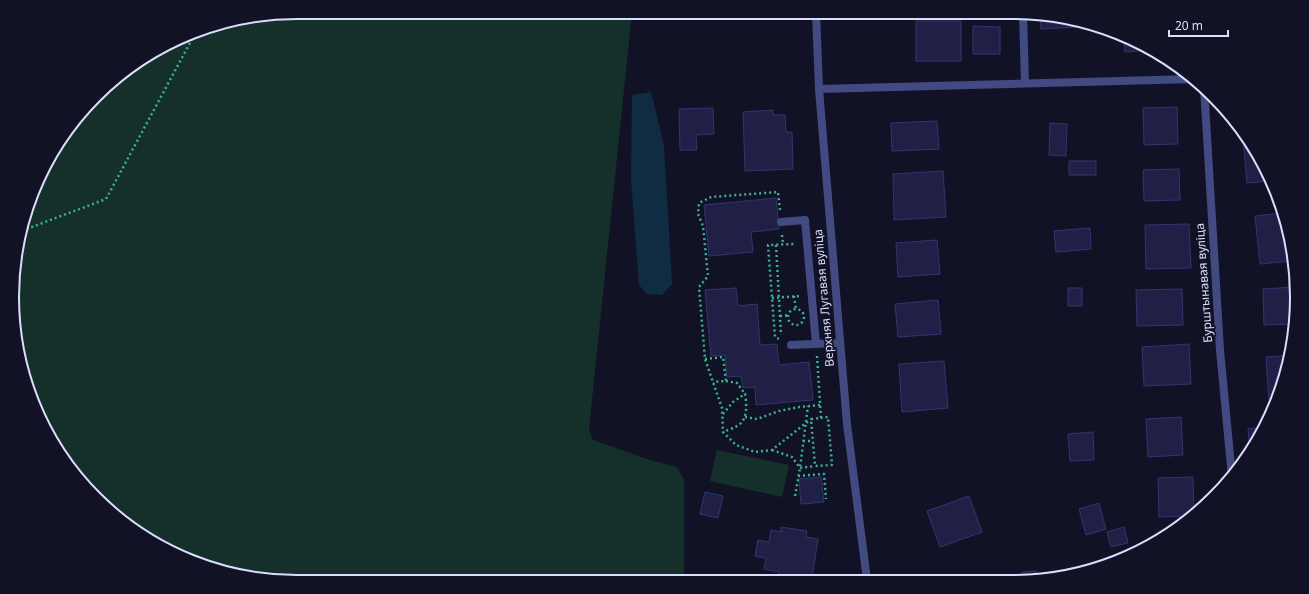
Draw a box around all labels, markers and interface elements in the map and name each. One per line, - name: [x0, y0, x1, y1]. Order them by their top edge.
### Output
- scale bar: [1169, 12, 1228, 38]
- text: 20 m: [1175, 17, 1203, 34]
- street label: Бурштынавая вуліца: [1191, 223, 1216, 343]
- street label: Верхняя Лугавая вуліца: [809, 228, 838, 368]

